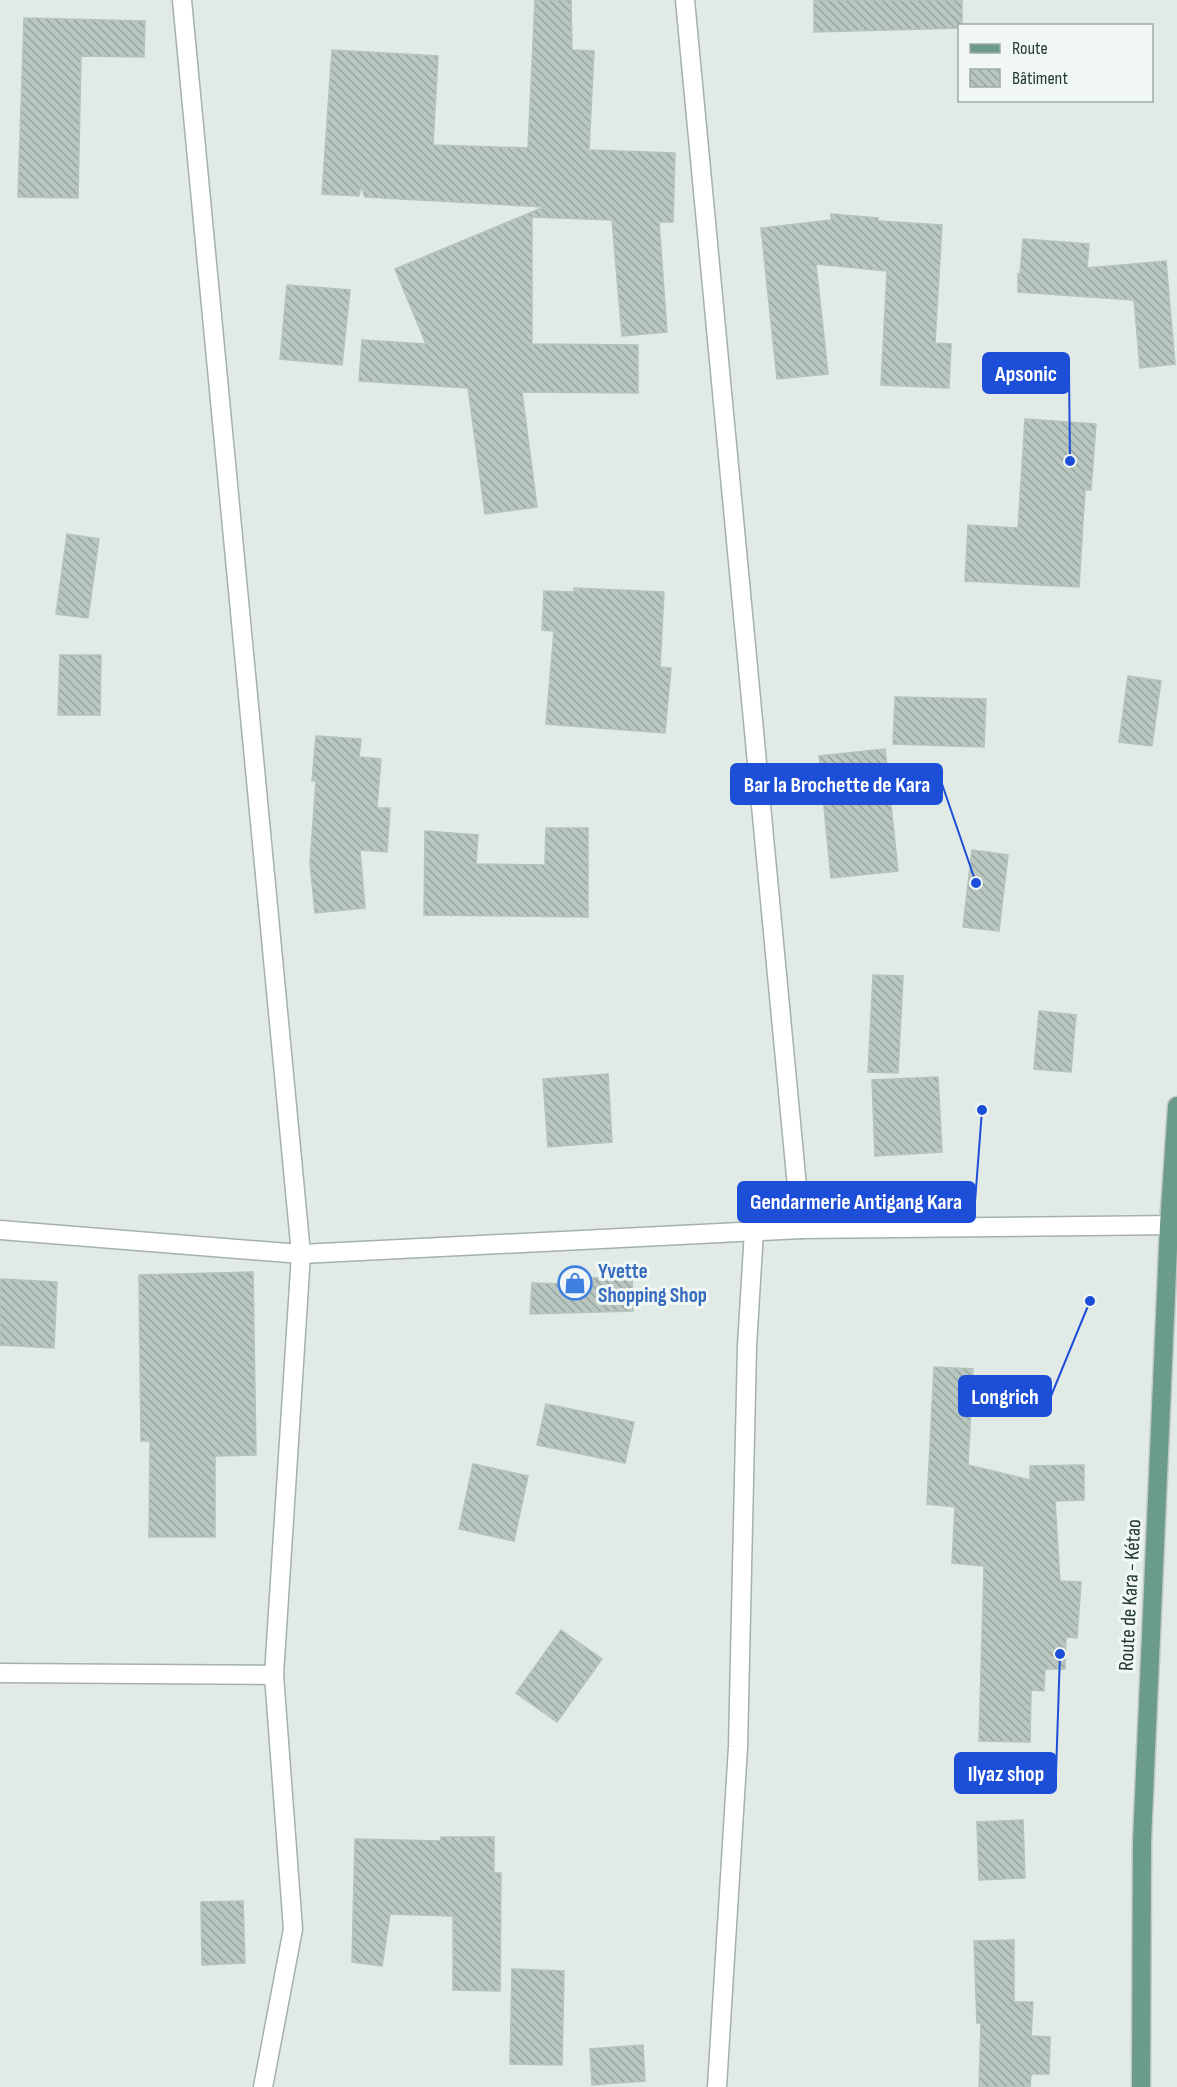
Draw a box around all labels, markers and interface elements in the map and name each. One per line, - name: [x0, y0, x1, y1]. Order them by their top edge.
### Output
- legend: [958, 24, 1153, 102]
- text: Route: [1012, 38, 1048, 59]
- text: Bâtiment: [1012, 68, 1068, 89]
- callout: Apsonic: [983, 353, 1069, 393]
- text: Apsonic: [994, 361, 1057, 388]
- callout: Bar la Brochette de Kara: [731, 764, 942, 804]
- text: Bar la Brochette de Kara: [744, 772, 930, 799]
- callout: Gendarmerie Antigang Kara: [738, 1182, 975, 1222]
- text: Gendarmerie Antigang Kara: [750, 1189, 962, 1216]
- place label: Yvette Shopping Shop: [598, 1259, 707, 1308]
- shop icon: Yvette Shopping Shop: [557, 1265, 593, 1301]
- callout: Longrich: [959, 1376, 1051, 1416]
- text: Longrich: [971, 1384, 1039, 1411]
- street label: Route de Kara - Kétao: [1114, 1519, 1146, 1671]
- callout: Ilyaz shop: [955, 1753, 1056, 1793]
- text: Ilyaz shop: [968, 1761, 1044, 1788]

